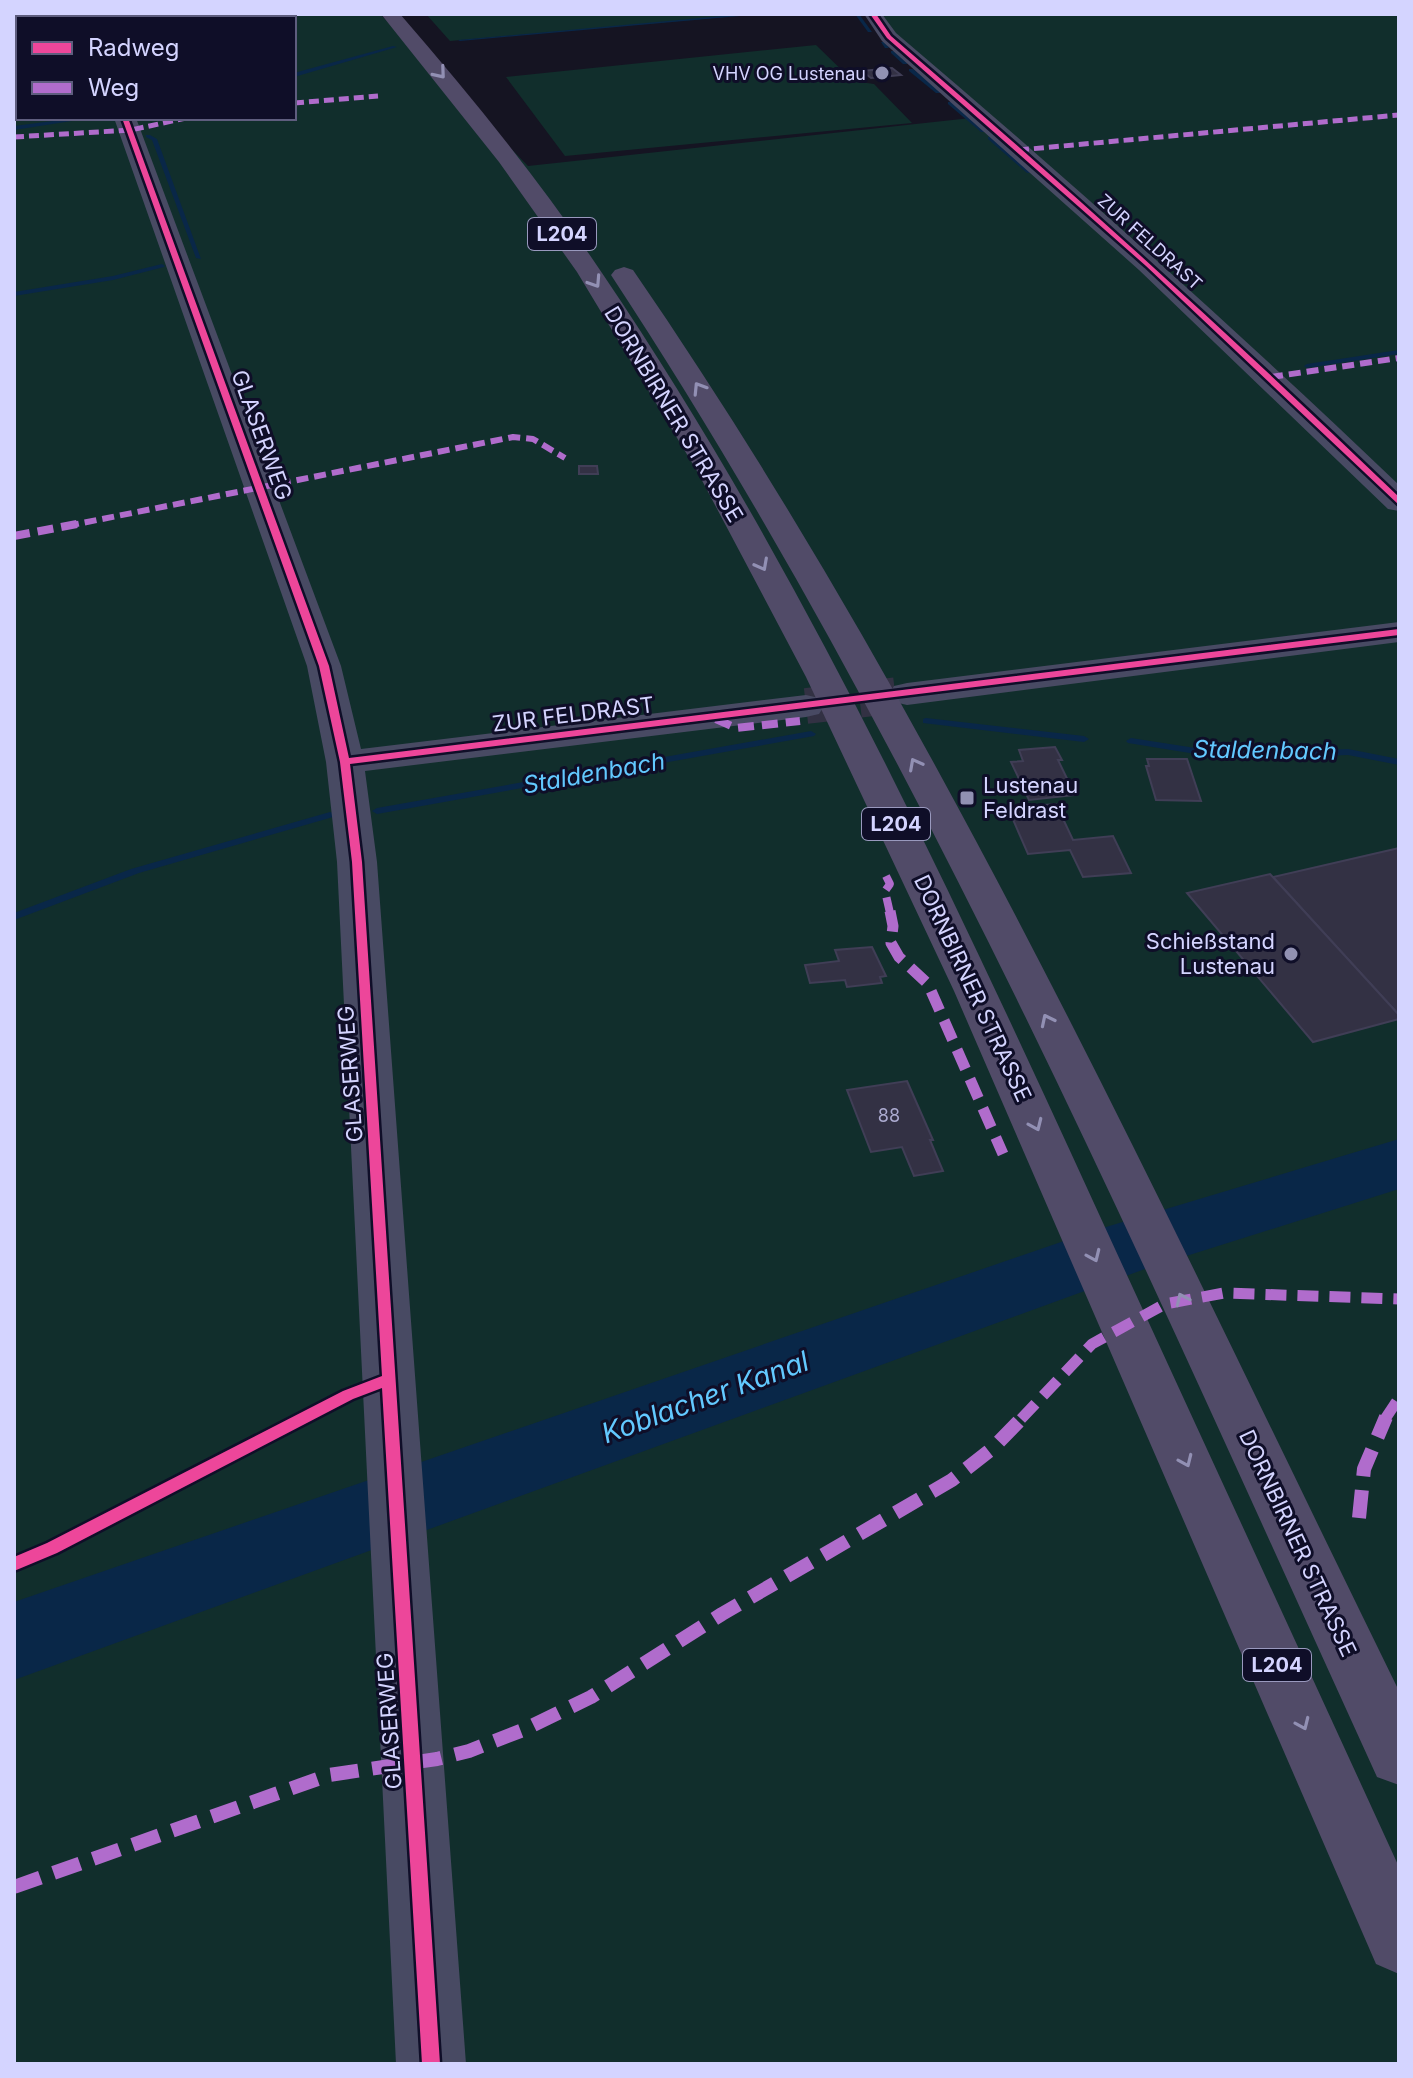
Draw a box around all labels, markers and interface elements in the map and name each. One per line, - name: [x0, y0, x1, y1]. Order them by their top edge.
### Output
- legend: [16, 16, 296, 120]
- text: Radweg: [88, 33, 179, 62]
- place label: VHV OG Lustenau: [713, 63, 866, 84]
- one-way arrow: [430, 64, 445, 79]
- marker: VHV OG Lustenau: [873, 64, 891, 82]
- text: Weg: [88, 73, 139, 102]
- street label: ZUR FELDRAST: [1093, 190, 1207, 294]
- road number: L204: [528, 218, 596, 250]
- one-way arrow: [585, 274, 600, 288]
- street label: DORNBIRNER STRASSE: [599, 301, 749, 527]
- street label: GLASERWEG: [226, 366, 298, 504]
- one-way arrow: [693, 382, 708, 397]
- one-way arrow: [752, 556, 768, 570]
- street label: ZUR FELDRAST: [491, 691, 655, 737]
- water label: Staldenbach: [1193, 734, 1337, 766]
- water label: Staldenbach: [521, 746, 667, 800]
- one-way arrow: [909, 758, 924, 772]
- place label: Lustenau Feldrast: [983, 772, 1078, 823]
- marker: Lustenau Feldrast: [958, 789, 976, 807]
- road number: L204: [862, 808, 930, 840]
- street label: DORNBIRNER STRASSE: [909, 871, 1037, 1105]
- place label: Schießstand Lustenau: [1146, 928, 1275, 979]
- marker: Schießstand Lustenau: [1282, 945, 1300, 963]
- street label: GLASERWEG: [332, 1005, 368, 1143]
- one-way arrow: [1040, 1014, 1056, 1028]
- house number: 88: [878, 1105, 900, 1126]
- one-way arrow: [1026, 1117, 1042, 1131]
- one-way arrow: [1085, 1247, 1101, 1262]
- one-way arrow: [1176, 1292, 1191, 1307]
- water label: Koblacher Kanal: [597, 1344, 814, 1450]
- street label: DORNBIRNER STRASSE: [1234, 1426, 1362, 1660]
- one-way arrow: [1176, 1453, 1192, 1467]
- road number: L204: [1243, 1649, 1311, 1681]
- street label: GLASERWEG: [371, 1652, 407, 1790]
- one-way arrow: [1293, 1716, 1309, 1730]

